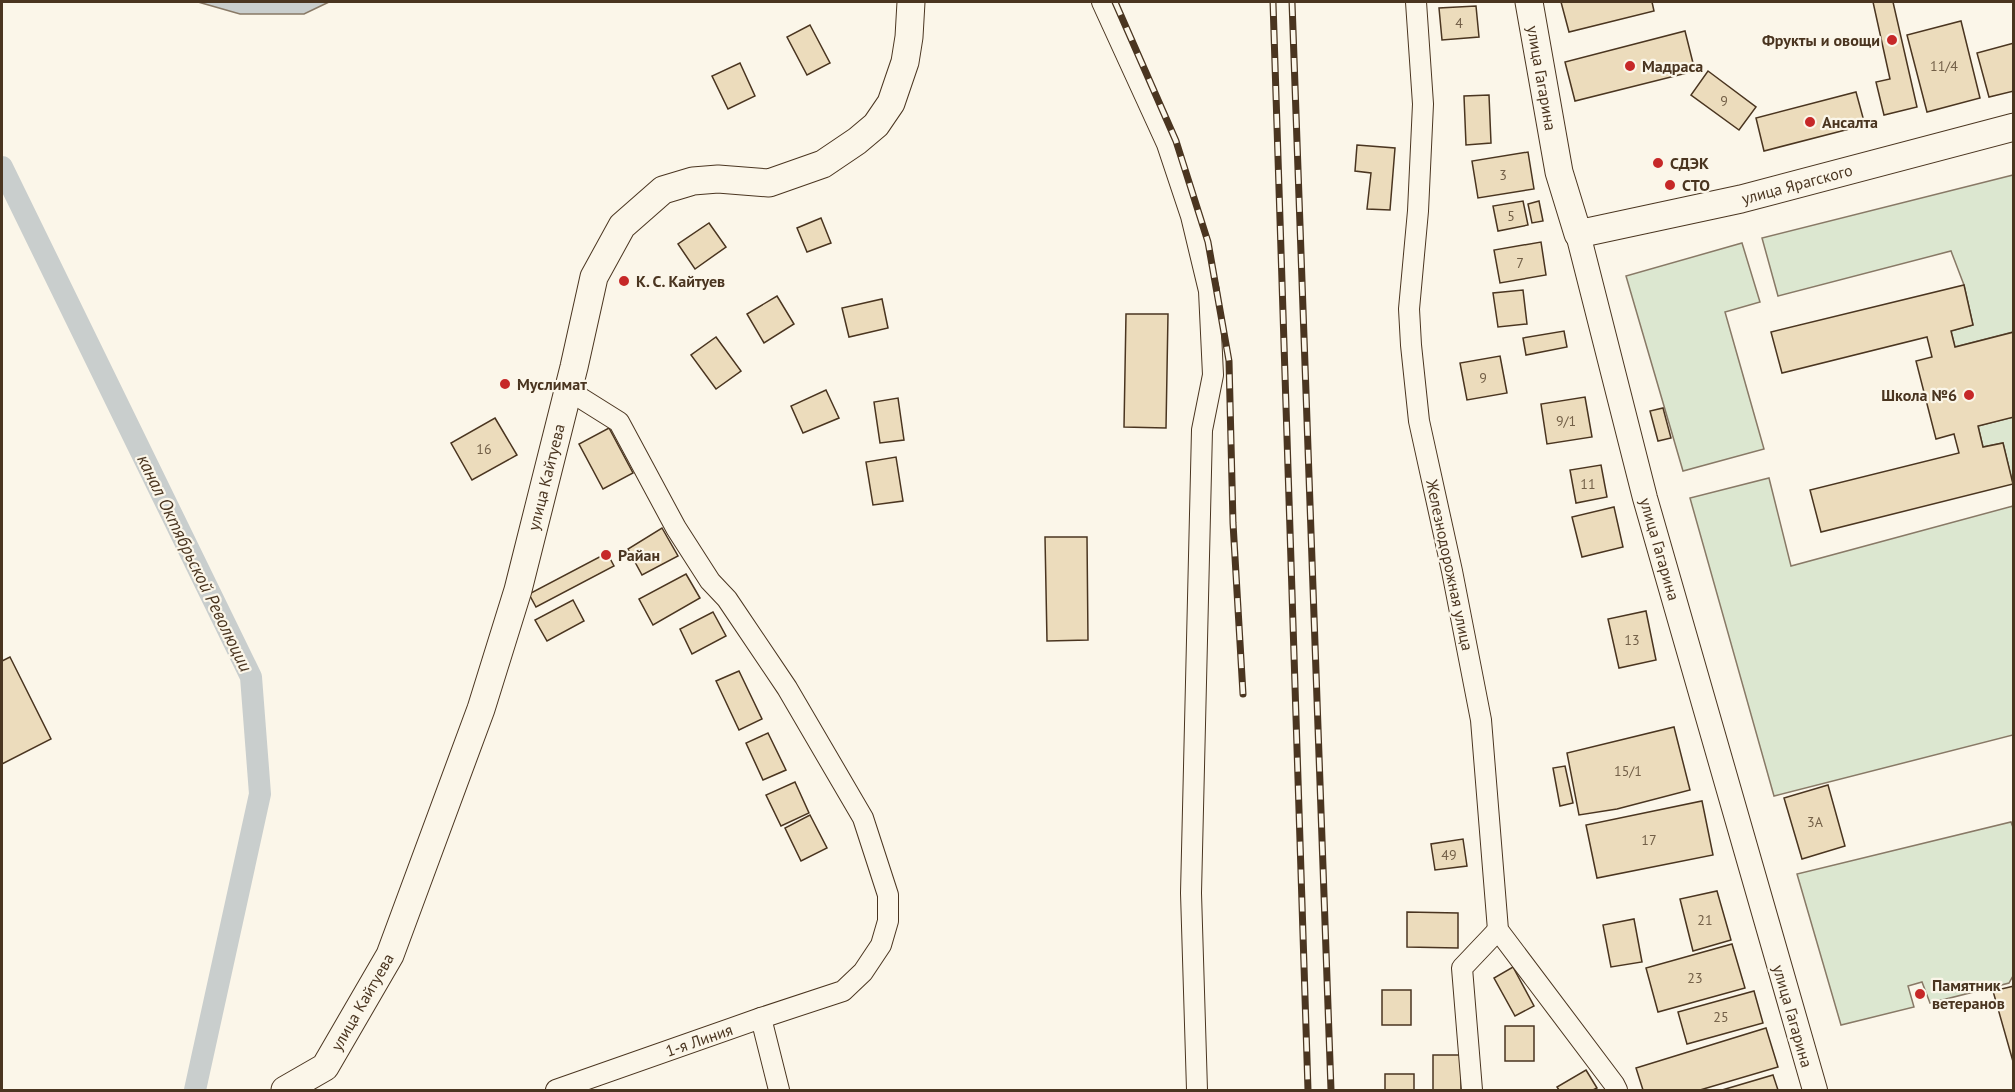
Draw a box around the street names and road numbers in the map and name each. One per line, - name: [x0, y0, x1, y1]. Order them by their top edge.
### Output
- street label: улица Гагарина: [1523, 24, 1561, 132]
- street label: улица Ярагского: [1739, 160, 1855, 208]
- street label: улица Кайтуева: [523, 422, 569, 532]
- street label: Железнодорожная улица: [1422, 477, 1478, 652]
- street label: улица Гагарина: [1636, 495, 1684, 603]
- street label: улица Кайтуева: [326, 950, 398, 1054]
- street label: улица Гагарина: [1769, 962, 1817, 1070]
- street label: 1-я Линия: [663, 1019, 735, 1061]

